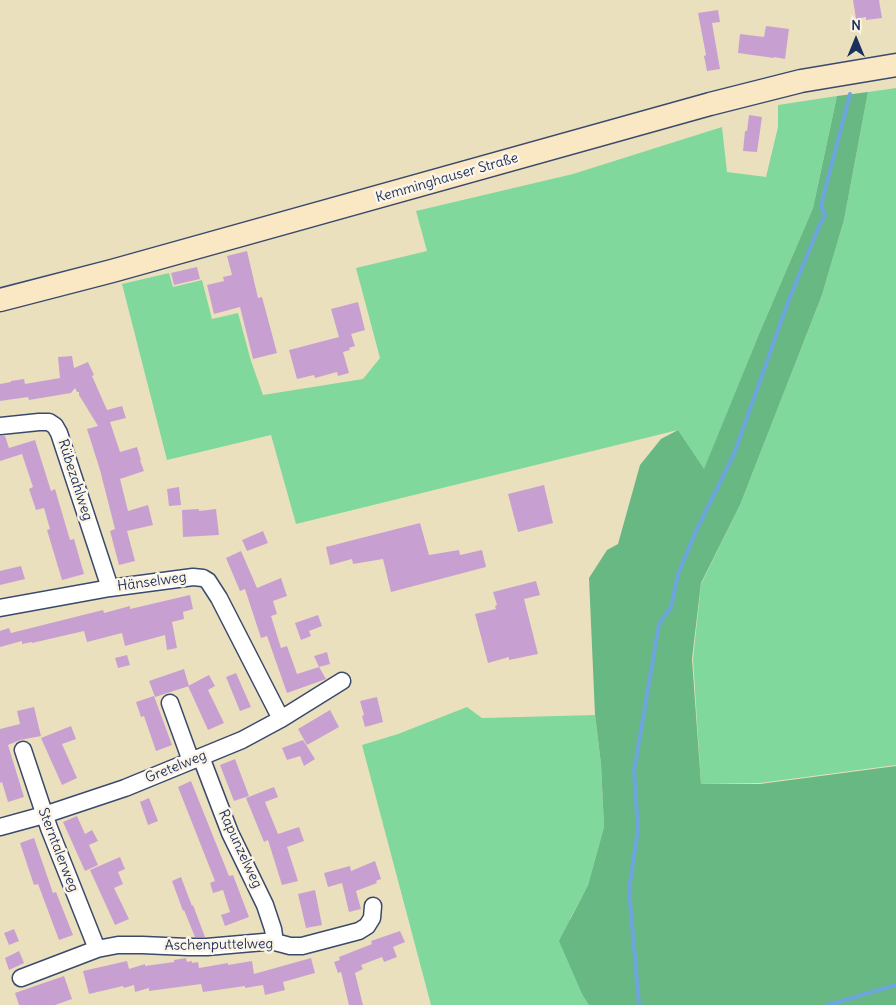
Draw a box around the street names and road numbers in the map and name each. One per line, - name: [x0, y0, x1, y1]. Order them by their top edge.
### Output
- street label: Kemminghauser Straße: [374, 150, 520, 206]
- street label: Rübezahlweg: [54, 437, 96, 523]
- street label: Hänselweg: [116, 569, 188, 595]
- street label: Gretelweg: [143, 747, 209, 787]
- street label: Sterntalerweg: [34, 806, 82, 894]
- street label: Rapunzelweg: [215, 807, 265, 891]
- street label: Aschenputtelweg: [165, 936, 273, 954]

